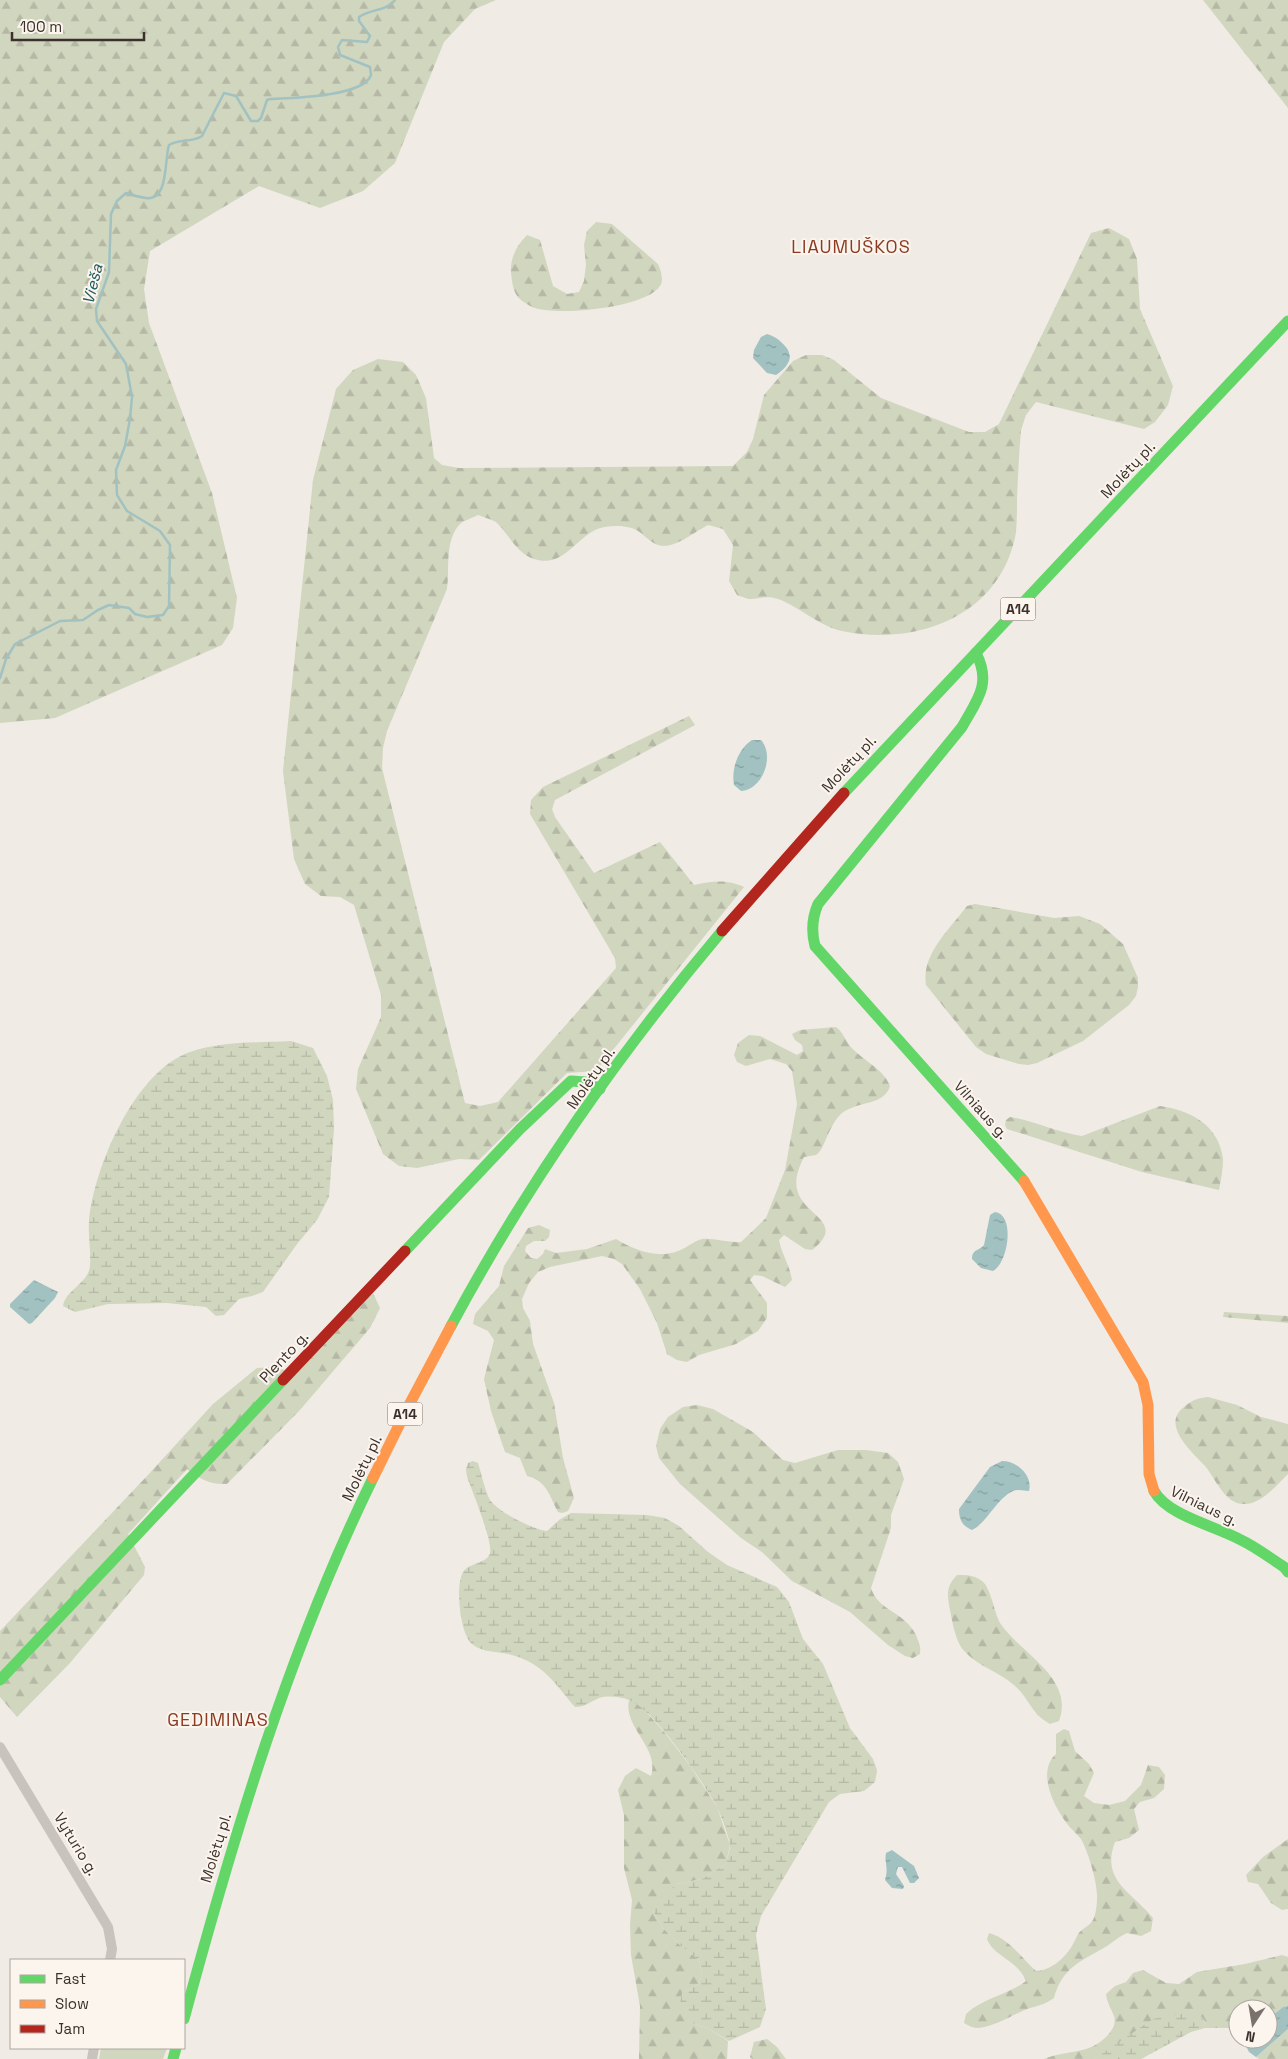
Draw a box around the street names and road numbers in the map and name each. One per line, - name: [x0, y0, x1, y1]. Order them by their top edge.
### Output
- street label: Molėtų pl.: [1096, 437, 1159, 502]
- road number: A14: [1000, 598, 1036, 620]
- street label: Molėtų pl.: [817, 731, 880, 796]
- street label: Molėtų pl.: [562, 1043, 619, 1112]
- street label: Vilniaus g.: [950, 1076, 1013, 1143]
- street label: Plento g.: [255, 1327, 312, 1386]
- road number: A14: [388, 1402, 422, 1426]
- street label: Molėtų pl.: [337, 1431, 386, 1504]
- street label: Vilniaus g.: [1168, 1481, 1241, 1530]
- street label: Vyturio g.: [50, 1809, 103, 1879]
- street label: Molėtų pl.: [196, 1811, 235, 1885]

